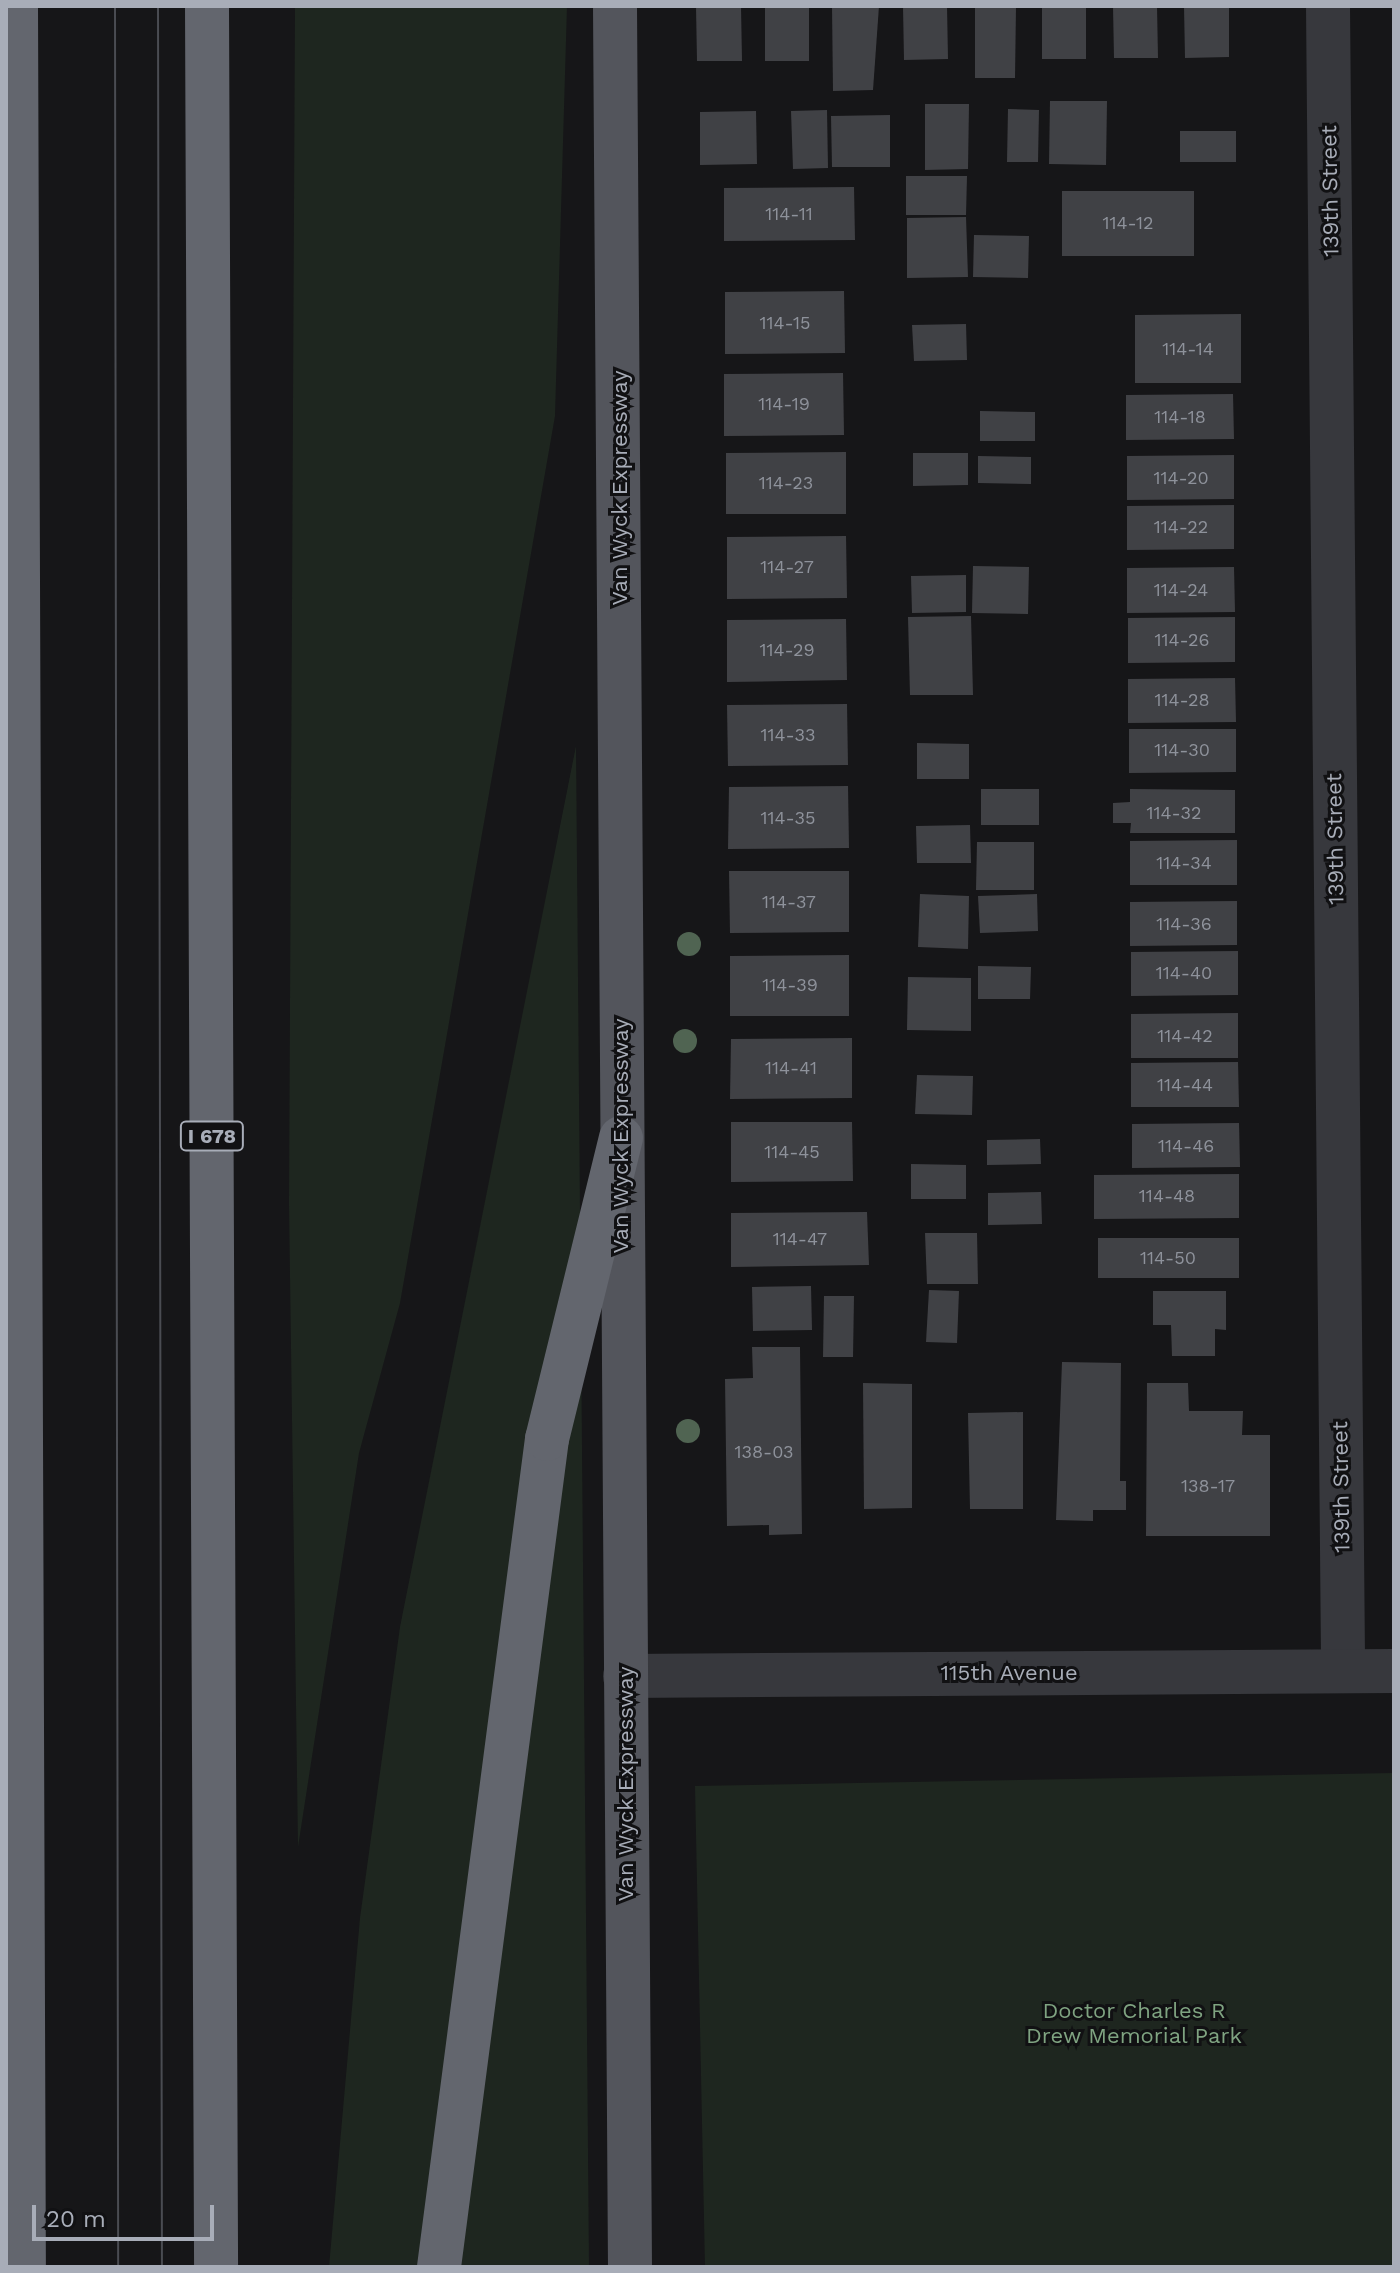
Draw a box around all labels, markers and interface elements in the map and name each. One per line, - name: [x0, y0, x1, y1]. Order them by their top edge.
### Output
- street label: 139th Street: [1316, 125, 1344, 257]
- house number: 114-11: [765, 203, 813, 225]
- house number: 114-12: [1103, 212, 1153, 234]
- house number: 114-15: [760, 312, 810, 334]
- house number: 114-14: [1162, 338, 1214, 360]
- street label: Van Wyck Expressway: [607, 370, 633, 606]
- house number: 114-19: [758, 393, 810, 415]
- house number: 114-18: [1154, 406, 1206, 428]
- house number: 114-20: [1153, 467, 1209, 489]
- house number: 114-23: [759, 472, 813, 494]
- house number: 114-22: [1154, 516, 1208, 538]
- house number: 114-27: [760, 556, 814, 578]
- house number: 114-24: [1154, 579, 1208, 601]
- house number: 114-26: [1155, 629, 1209, 651]
- house number: 114-29: [759, 639, 815, 661]
- house number: 114-28: [1154, 689, 1210, 711]
- house number: 114-33: [761, 724, 815, 746]
- house number: 114-30: [1154, 739, 1210, 761]
- street label: 139th Street: [1321, 773, 1349, 905]
- house number: 114-32: [1147, 802, 1201, 824]
- house number: 114-35: [761, 807, 815, 829]
- house number: 114-34: [1156, 852, 1212, 874]
- house number: 114-37: [762, 891, 816, 913]
- house number: 114-36: [1156, 913, 1212, 935]
- house number: 114-40: [1156, 962, 1212, 984]
- house number: 114-39: [762, 974, 818, 996]
- street label: Van Wyck Expressway: [608, 1018, 634, 1254]
- house number: 114-42: [1157, 1025, 1213, 1047]
- house number: 114-41: [765, 1057, 817, 1079]
- house number: 114-44: [1157, 1074, 1213, 1096]
- road number: I 678: [178, 1120, 246, 1152]
- house number: 114-46: [1158, 1135, 1214, 1157]
- house number: 114-45: [764, 1141, 820, 1163]
- house number: 114-48: [1139, 1185, 1195, 1207]
- house number: 114-47: [773, 1228, 827, 1250]
- house number: 114-50: [1140, 1247, 1196, 1269]
- street label: 139th Street: [1327, 1421, 1355, 1553]
- house number: 138-03: [734, 1441, 794, 1463]
- house number: 138-17: [1181, 1475, 1235, 1497]
- street label: 115th Avenue: [940, 1660, 1078, 1686]
- street label: Van Wyck Expressway: [613, 1666, 639, 1902]
- park label: Doctor Charles R Drew Memorial Park: [1025, 1997, 1243, 2048]
- scale bar: [36, 2189, 218, 2239]
- text: 20 m: [46, 2205, 106, 2233]

